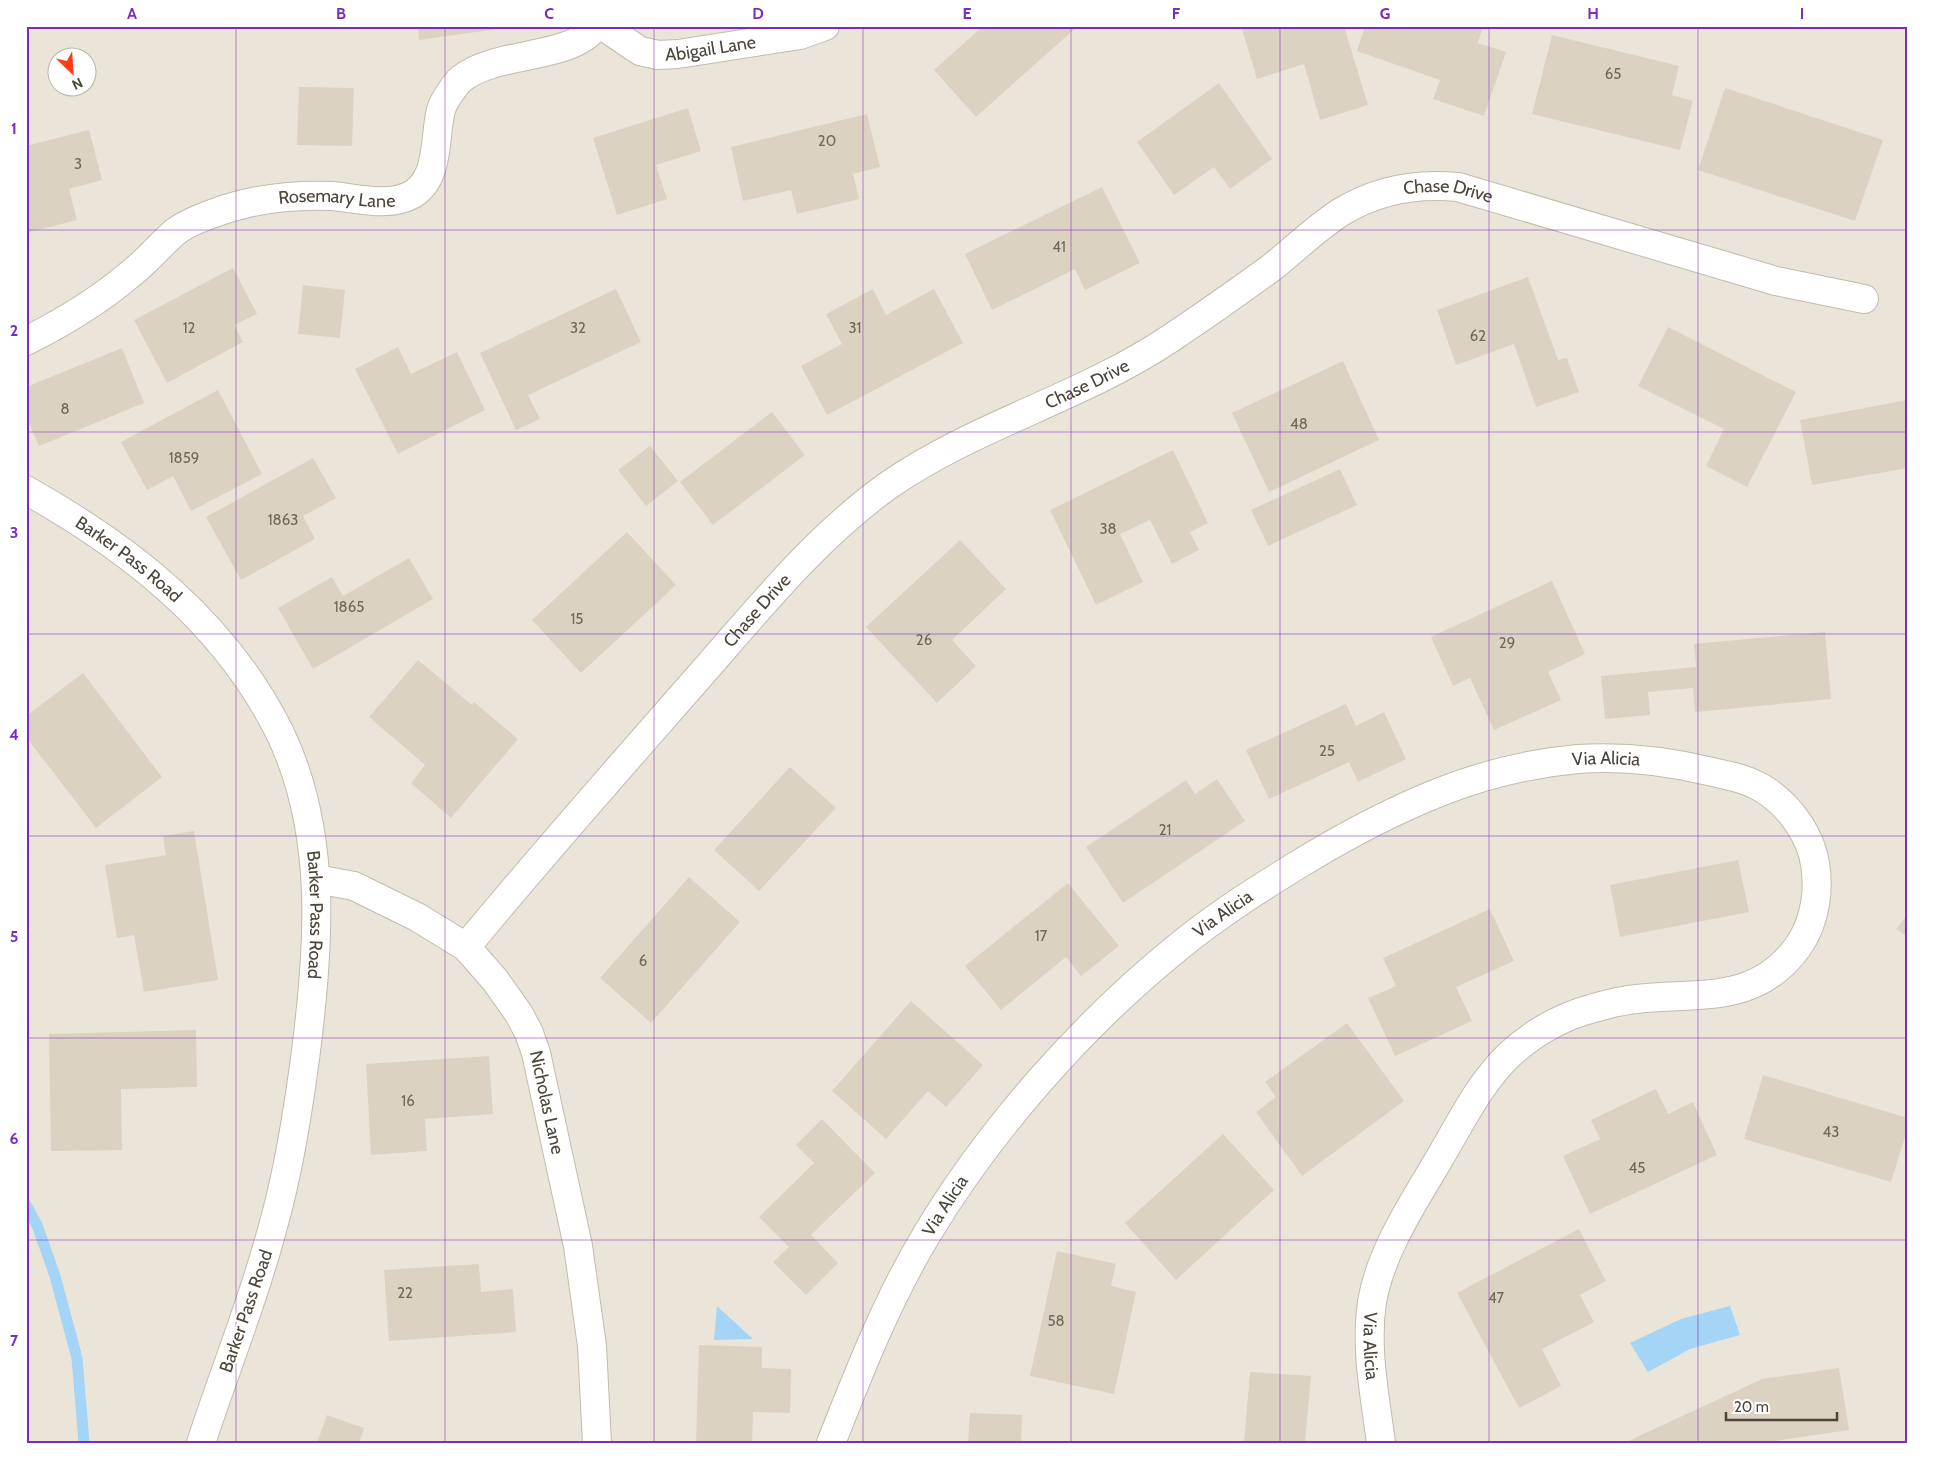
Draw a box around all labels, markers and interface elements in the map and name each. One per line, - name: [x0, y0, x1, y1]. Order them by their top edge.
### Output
- text: A: [127, 4, 137, 23]
- text: B: [336, 4, 346, 23]
- text: C: [544, 4, 554, 23]
- text: D: [752, 4, 764, 23]
- text: E: [962, 4, 972, 23]
- text: F: [1172, 4, 1181, 23]
- text: G: [1380, 4, 1390, 23]
- text: H: [1587, 4, 1599, 23]
- text: I: [1800, 4, 1804, 23]
- street label: Abigail Lane: [665, 31, 757, 66]
- north arrow: [48, 48, 98, 98]
- house number: 65: [1605, 65, 1621, 83]
- text: N: [69, 74, 86, 94]
- text: 1: [11, 119, 17, 138]
- house number: 20: [818, 132, 836, 150]
- house number: 3: [74, 155, 82, 173]
- street label: Chase Drive: [1402, 175, 1496, 208]
- street label: Rosemary Lane: [277, 185, 396, 212]
- house number: 41: [1052, 238, 1066, 256]
- house number: 12: [183, 319, 196, 337]
- house number: 32: [570, 319, 586, 337]
- house number: 31: [848, 319, 862, 337]
- text: 2: [10, 321, 18, 340]
- house number: 62: [1470, 327, 1486, 345]
- street label: Chase Drive: [1042, 354, 1133, 414]
- house number: 8: [60, 400, 70, 418]
- house number: 48: [1290, 415, 1308, 433]
- house number: 1859: [169, 449, 199, 467]
- street label: Barker Pass Road: [71, 511, 186, 607]
- house number: 1863: [268, 511, 298, 529]
- house number: 38: [1099, 520, 1117, 538]
- text: 3: [10, 523, 18, 542]
- street label: Chase Drive: [719, 569, 795, 652]
- house number: 1865: [334, 598, 364, 616]
- house number: 15: [570, 610, 584, 628]
- house number: 26: [916, 631, 932, 649]
- house number: 29: [1499, 634, 1515, 652]
- text: 4: [9, 725, 19, 744]
- house number: 25: [1319, 742, 1335, 760]
- street label: Via Alicia: [1571, 747, 1641, 771]
- house number: 21: [1159, 821, 1171, 839]
- street label: Barker Pass Road: [302, 850, 327, 980]
- street label: Via Alicia: [1188, 885, 1257, 942]
- text: 5: [10, 927, 18, 946]
- house number: 17: [1035, 927, 1048, 945]
- house number: 6: [639, 952, 647, 970]
- street label: Nicholas Lane: [525, 1048, 569, 1156]
- house number: 16: [401, 1092, 415, 1110]
- house number: 43: [1823, 1123, 1839, 1141]
- text: 6: [10, 1129, 19, 1148]
- house number: 45: [1629, 1159, 1645, 1177]
- street label: Via Alicia: [917, 1171, 973, 1240]
- street label: Barker Pass Road: [215, 1247, 277, 1375]
- house number: 22: [397, 1284, 413, 1302]
- house number: 47: [1488, 1289, 1505, 1307]
- street label: Via Alicia: [1359, 1311, 1383, 1381]
- house number: 58: [1047, 1312, 1065, 1330]
- text: 7: [10, 1331, 19, 1350]
- scale bar: [1726, 1389, 1838, 1421]
- text: 20 m: [1734, 1398, 1769, 1416]

